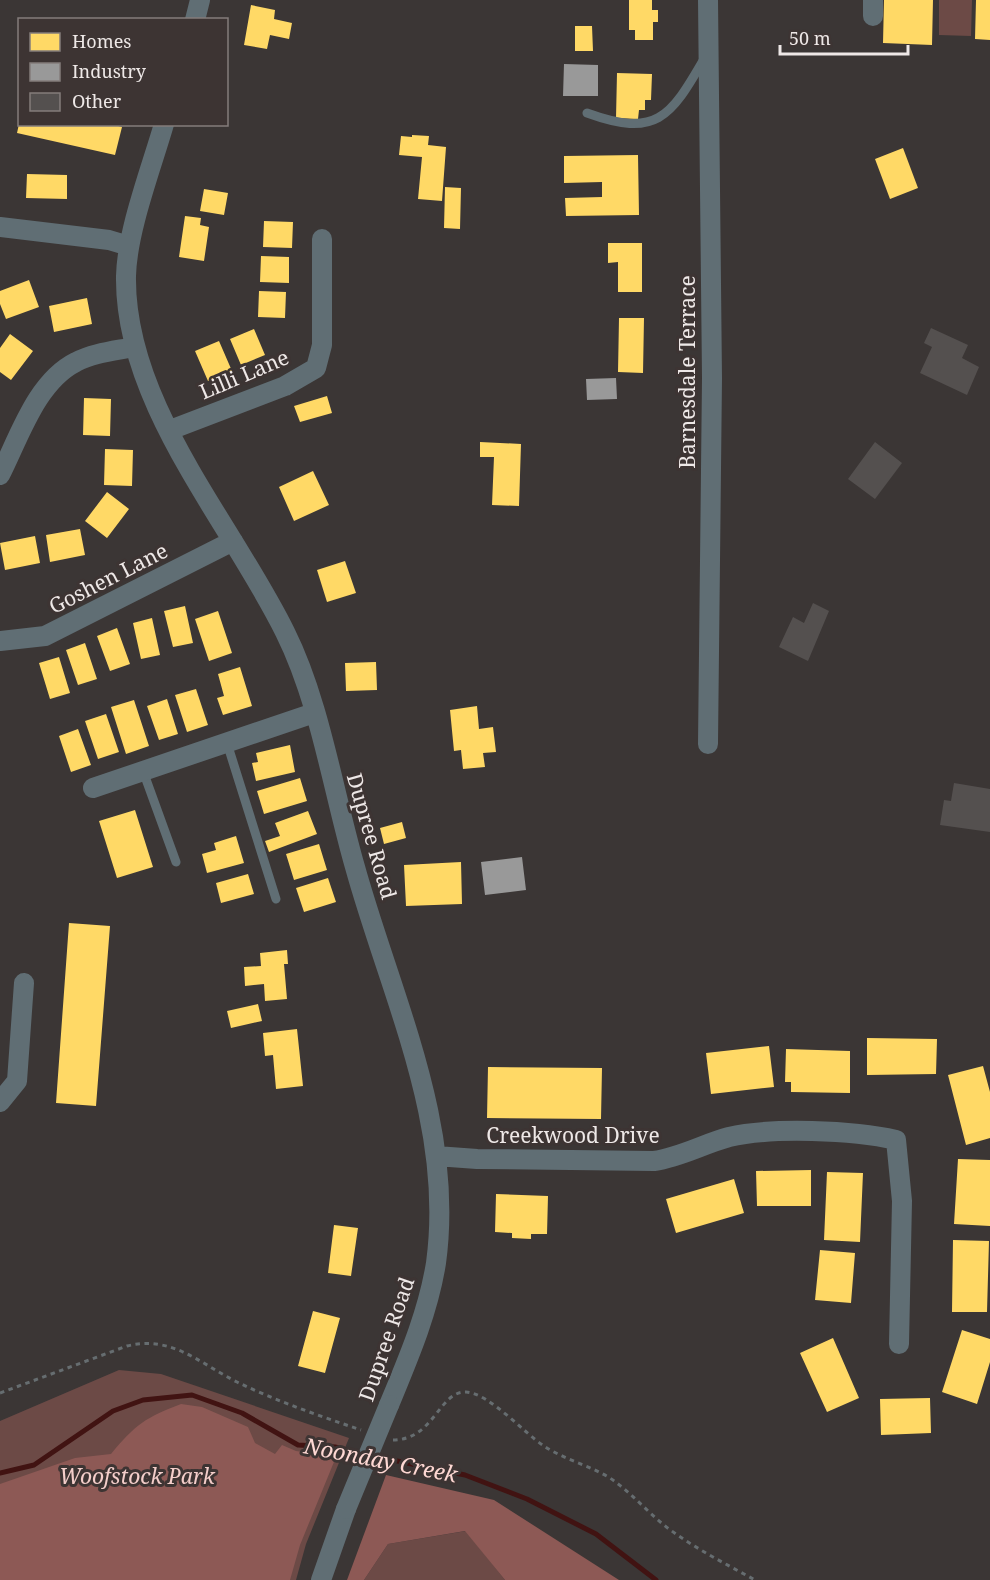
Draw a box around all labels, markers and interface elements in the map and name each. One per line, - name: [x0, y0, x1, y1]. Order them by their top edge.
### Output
- legend: [18, 18, 228, 126]
- scale bar: [780, 18, 908, 56]
- text: 50 m: [789, 26, 831, 50]
- text: Homes: [72, 29, 131, 53]
- text: Industry: [72, 59, 147, 83]
- text: Other: [72, 89, 122, 113]
- street label: Barnesdale Terrace: [673, 275, 701, 469]
- street label: Lilli Lane: [195, 343, 293, 405]
- street label: Goshen Lane: [44, 536, 172, 620]
- street label: Dupree Road: [341, 770, 403, 902]
- street label: Creekwood Drive: [486, 1121, 660, 1149]
- street label: Dupree Road: [352, 1273, 420, 1405]
- water label: Noonday Creek: [301, 1429, 462, 1489]
- park label: Woofstock Park: [59, 1462, 216, 1490]

